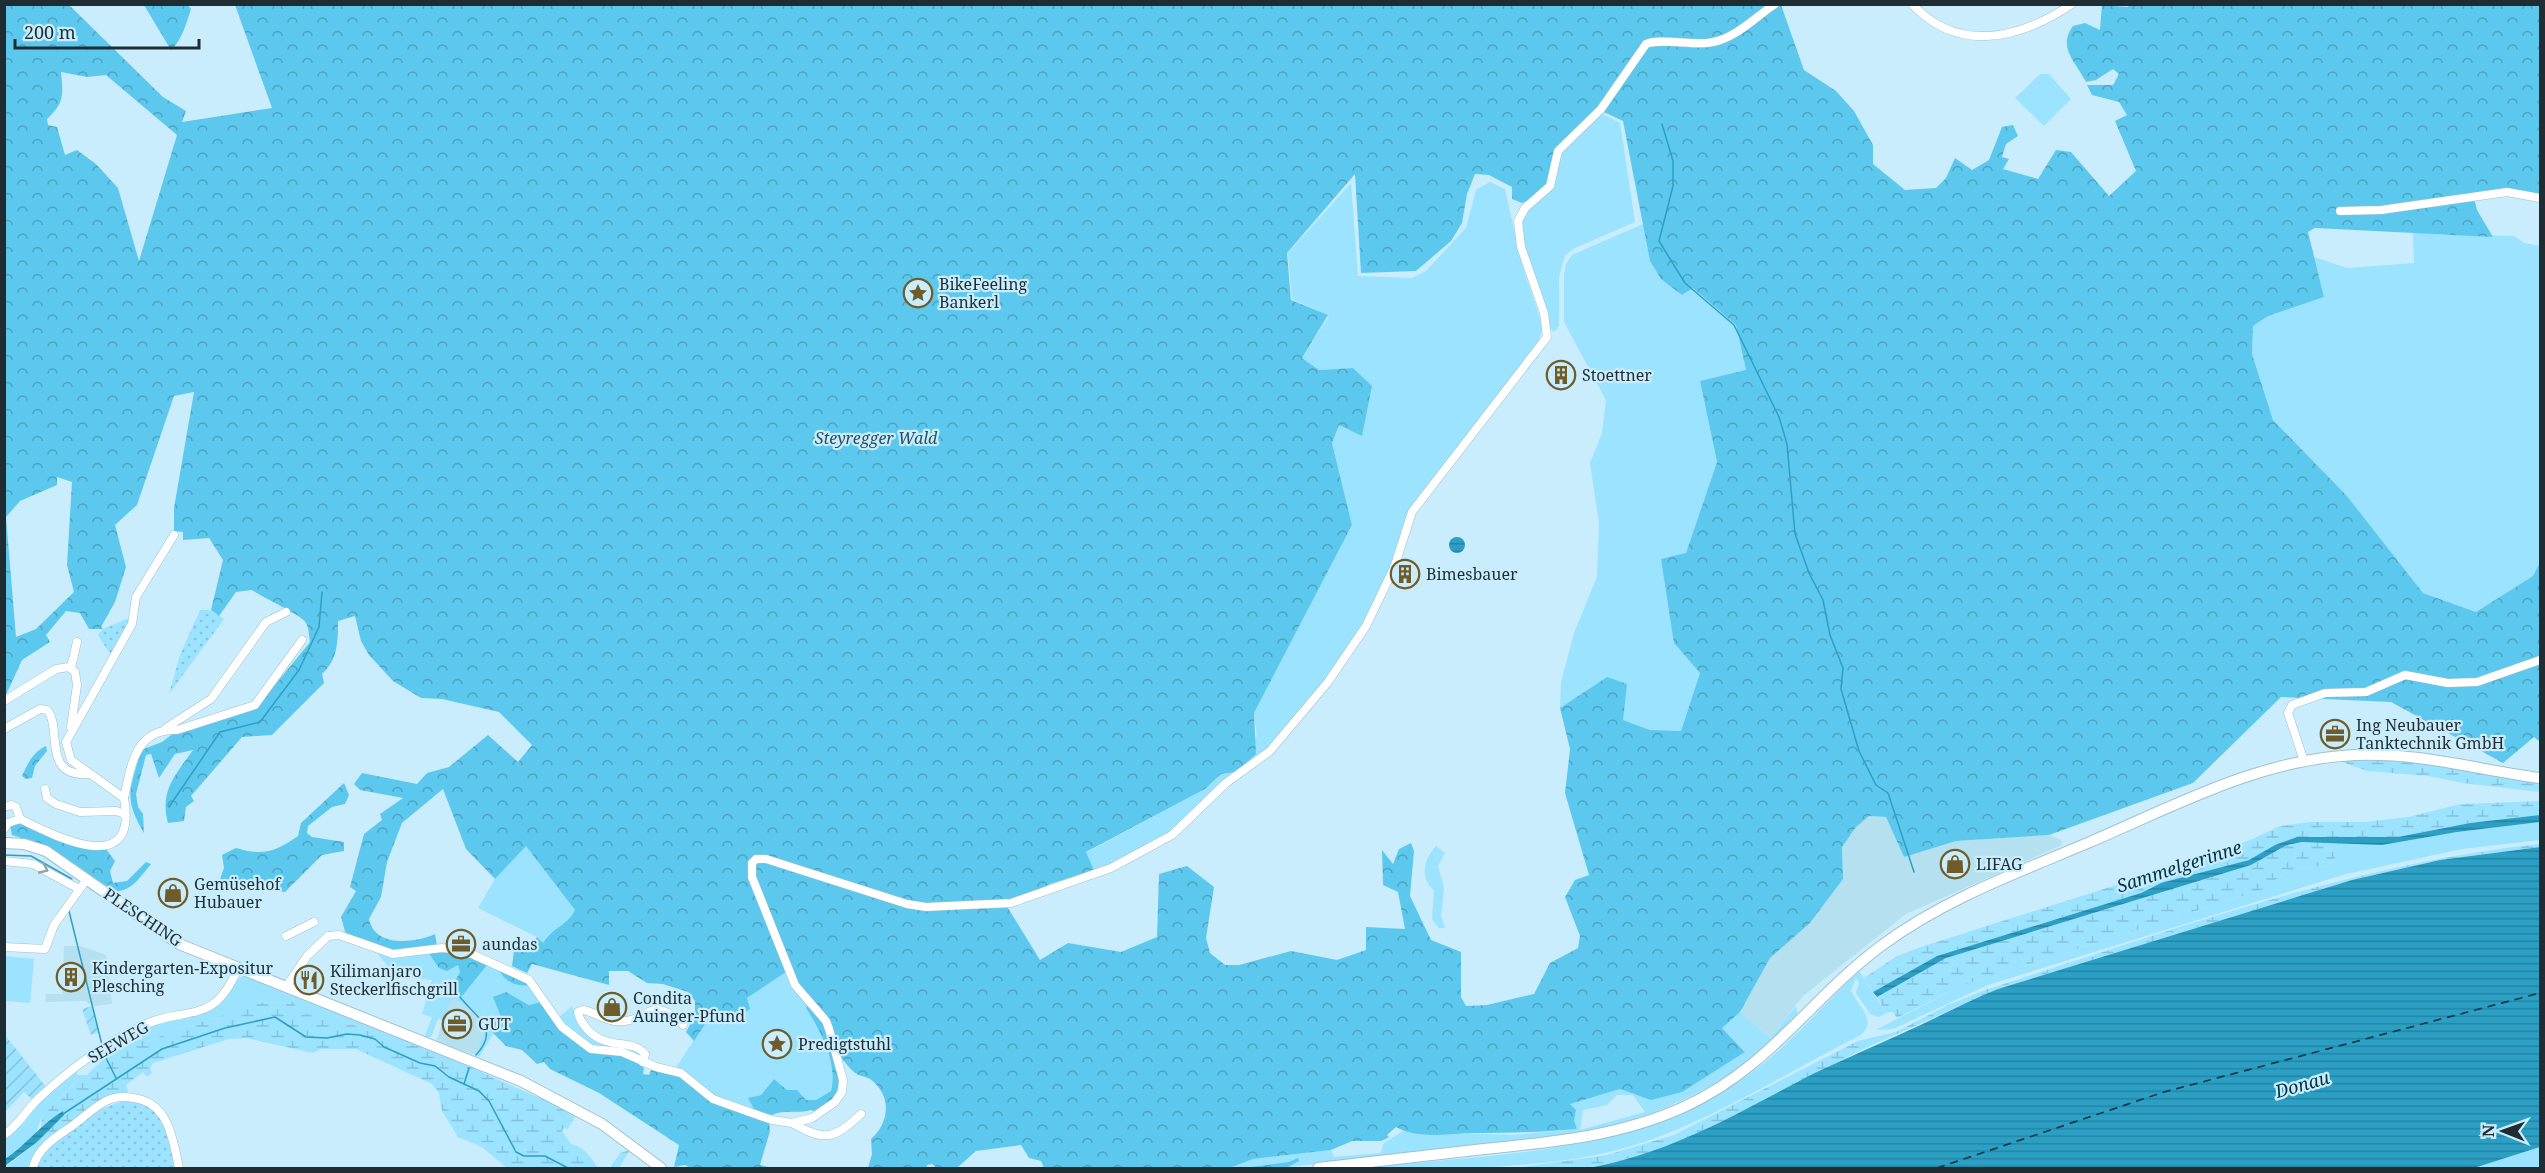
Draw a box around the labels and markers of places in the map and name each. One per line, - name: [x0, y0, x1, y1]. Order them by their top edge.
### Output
- place label: BikeFeeling Bankerl: [939, 273, 1028, 313]
- place icon: BikeFeeling Bankerl: [902, 277, 934, 309]
- building icon: Stoettner: [1545, 359, 1577, 391]
- place label: Stoettner: [1582, 364, 1652, 386]
- building icon: Bimesbauer: [1389, 558, 1421, 590]
- place label: Bimesbauer: [1426, 563, 1518, 585]
- place label: Ing Neubauer Tanktechnik GmbH: [2356, 714, 2505, 754]
- office icon: Ing Neubauer Tanktechnik GmbH: [2319, 718, 2351, 750]
- shop icon: LIFAG: [1939, 848, 1971, 880]
- place label: LIFAG: [1976, 853, 2023, 875]
- place label: Gemüsehof Hubauer: [194, 873, 282, 913]
- shop icon: Gemüsehof Hubauer: [157, 877, 189, 909]
- office icon: aundas: [445, 928, 477, 960]
- place label: aundas: [482, 933, 538, 955]
- place label: Kindergarten-Expositur Plesching: [92, 957, 274, 997]
- place label: Kilimanjaro Steckerlfischgrill: [330, 960, 458, 1000]
- building icon: Kindergarten-Expositur Plesching: [55, 961, 87, 993]
- restaurant icon: Kilimanjaro Steckerlfischgrill: [293, 964, 325, 996]
- place label: Condita Auinger-Pfund: [633, 987, 745, 1027]
- shop icon: Condita Auinger-Pfund: [596, 991, 628, 1023]
- office icon: GUT: [441, 1008, 473, 1040]
- place label: GUT: [478, 1013, 511, 1035]
- place icon: Predigtstuhl: [761, 1028, 793, 1060]
- place label: Predigtstuhl: [798, 1033, 891, 1055]

